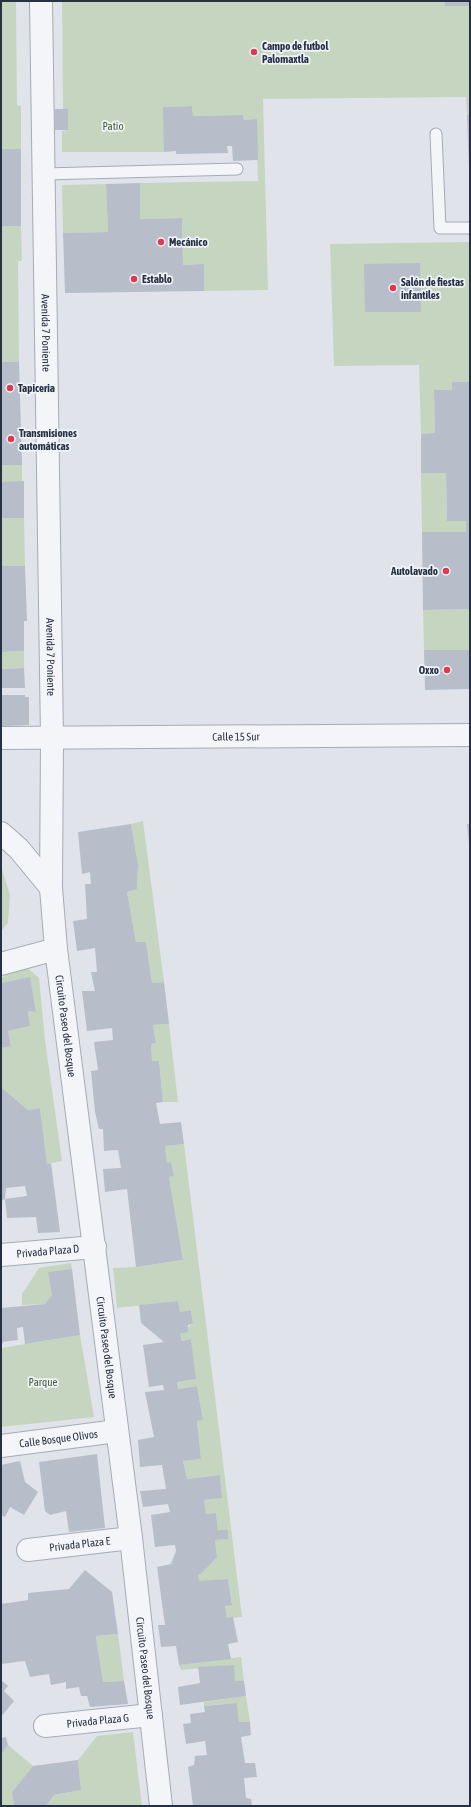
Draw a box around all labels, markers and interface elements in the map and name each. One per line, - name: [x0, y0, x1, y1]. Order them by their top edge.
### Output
- place label: Campo de futbol Palomaxtla: [262, 40, 329, 65]
- marker: Campo de futbol Palomaxtla: [249, 47, 259, 57]
- park label: Patio: [102, 120, 124, 132]
- place label: Mecánico: [169, 236, 208, 248]
- marker: Mecánico: [156, 237, 166, 247]
- place label: Establo: [142, 273, 172, 285]
- marker: Establo: [129, 274, 139, 284]
- place label: Salón de fiestas infantiles: [401, 276, 464, 301]
- marker: Salón de fiestas infantiles: [388, 283, 398, 293]
- street label: Avenida 7 Poniente: [39, 294, 53, 372]
- place label: Tapiceria: [18, 382, 55, 394]
- marker: Tapiceria: [5, 383, 15, 393]
- place label: Transmisiones automáticas: [19, 427, 77, 452]
- marker: Transmisiones automáticas: [6, 434, 16, 444]
- place label: Autolavado: [390, 565, 438, 577]
- marker: Autolavado: [441, 566, 451, 576]
- street label: Avenida 7 Poniente: [44, 618, 57, 696]
- place label: Oxxo: [419, 664, 439, 676]
- marker: Oxxo: [442, 665, 452, 675]
- street label: Calle 15 Sur: [212, 730, 260, 743]
- street label: Circuito Paseo del Bosque: [53, 974, 78, 1078]
- street label: Privada Plaza D: [16, 1242, 80, 1260]
- street label: Circuito Paseo del Bosque: [94, 1296, 119, 1399]
- park label: Parque: [28, 1376, 58, 1388]
- street label: Calle Bosque Olivos: [19, 1428, 99, 1450]
- street label: Privada Plaza E: [48, 1534, 111, 1553]
- street label: Circuito Paseo del Bosque: [134, 1616, 157, 1720]
- street label: Privada Plaza G: [66, 1711, 130, 1730]

